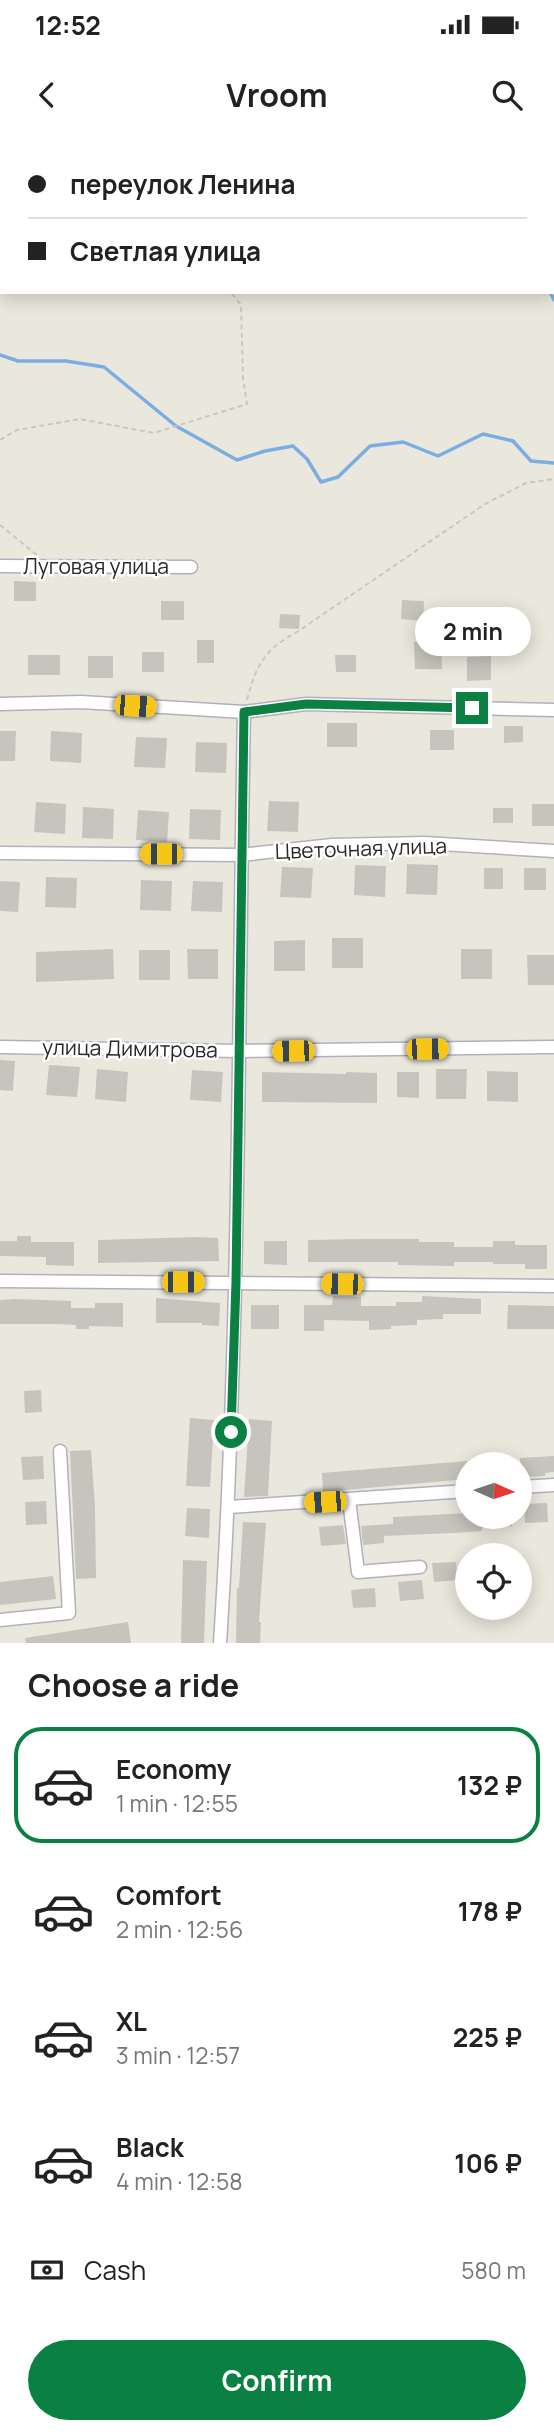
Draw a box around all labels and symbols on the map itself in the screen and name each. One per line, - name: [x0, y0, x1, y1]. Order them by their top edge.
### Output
- street label: Луговая улица: [23, 552, 169, 580]
- callout: 2 min: [414, 606, 530, 656]
- route end: [456, 692, 488, 724]
- car: [114, 694, 157, 718]
- street label: Цветочная улица: [275, 831, 447, 865]
- car: [141, 844, 183, 865]
- street label: улица Димитрова: [42, 1032, 218, 1064]
- car: [406, 1038, 449, 1060]
- car: [272, 1040, 315, 1062]
- car: [163, 1272, 205, 1293]
- car: [321, 1273, 364, 1295]
- route start: [215, 1416, 247, 1448]
- north arrow: [455, 1452, 532, 1530]
- car: [304, 1490, 347, 1514]

